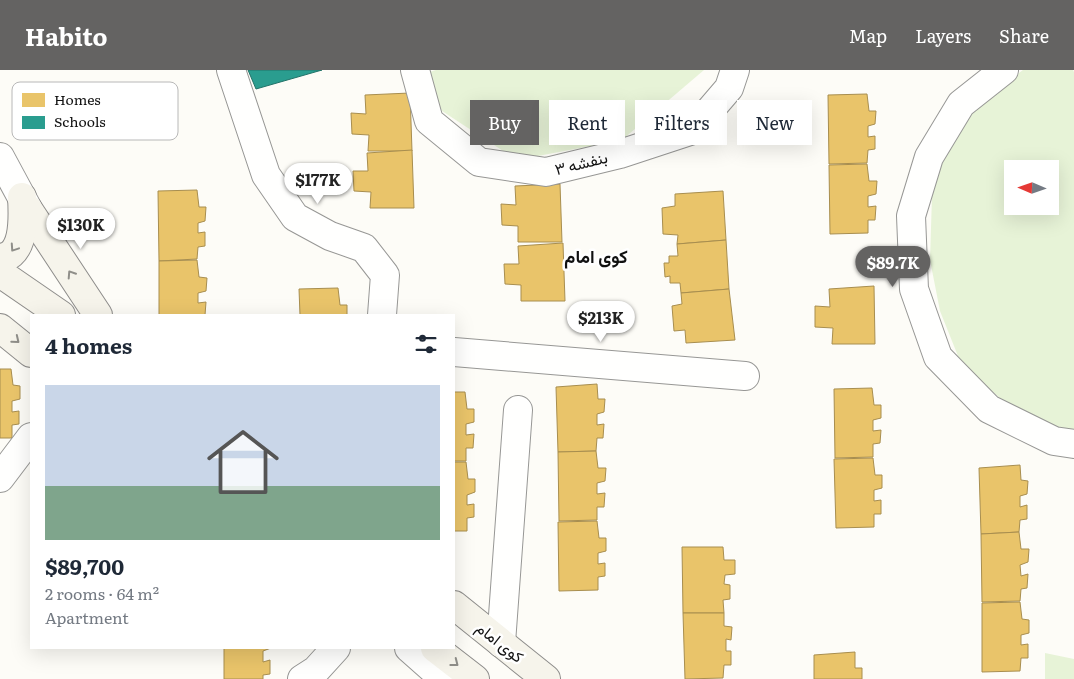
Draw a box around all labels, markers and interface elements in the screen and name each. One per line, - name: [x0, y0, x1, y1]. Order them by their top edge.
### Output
- text: Habito: [25, 18, 108, 53]
- text: Map: [849, 22, 887, 49]
- text: Layers: [915, 22, 971, 49]
- text: Share: [999, 22, 1049, 49]
- legend: [12, 82, 178, 140]
- text: Homes: [54, 89, 101, 109]
- chip: Buy: [470, 100, 539, 145]
- chip: Rent: [549, 100, 625, 145]
- chip: Filters: [635, 100, 727, 145]
- chip: New: [737, 100, 812, 145]
- text: Schools: [54, 111, 106, 131]
- street label: بنفشه ۳: [552, 144, 610, 180]
- north arrow: [1004, 160, 1059, 215]
- map controls: [1004, 160, 1059, 215]
- pin: $177K: [283, 162, 353, 205]
- text: $177K: [295, 167, 341, 191]
- pin: $130K: [46, 208, 116, 250]
- text: $130K: [57, 212, 105, 236]
- one-way arrow: [11, 242, 20, 252]
- district label: کوی امام: [564, 242, 628, 269]
- pin: $89.7K: [852, 246, 934, 288]
- text: $89.7K: [866, 250, 920, 274]
- one-way arrow: [68, 271, 77, 280]
- pin: $213K: [566, 300, 636, 343]
- text: $213K: [578, 305, 624, 329]
- text: 4 homes: [45, 329, 132, 360]
- icon: filters: [412, 330, 440, 358]
- one-way arrow: [10, 335, 19, 344]
- icon: home: [198, 417, 288, 507]
- text: $89,700: [45, 550, 124, 581]
- text: 2 rooms · 64 m²: [45, 581, 159, 605]
- text: Apartment: [45, 605, 129, 629]
- street label: کوی امام: [472, 615, 530, 667]
- one-way arrow: [449, 658, 458, 666]

